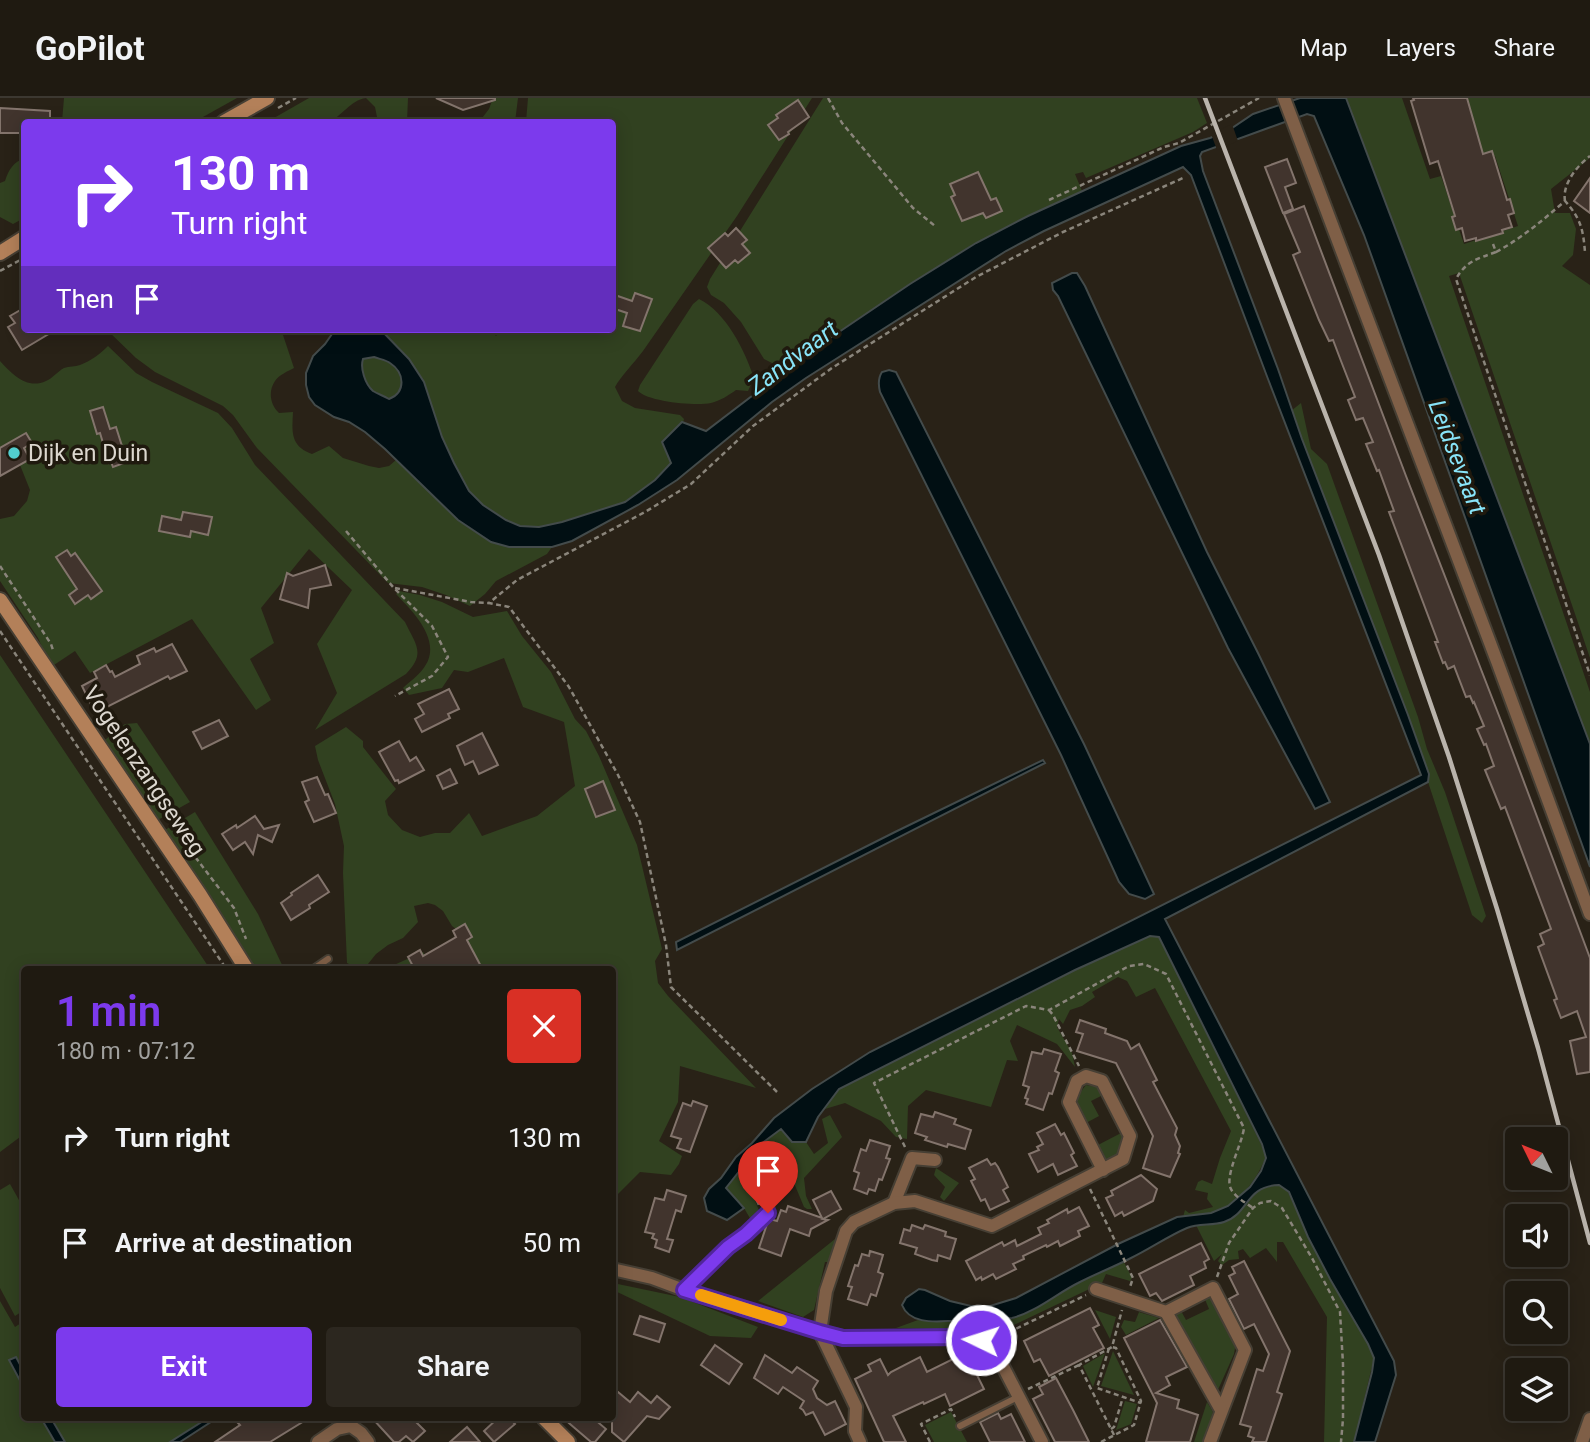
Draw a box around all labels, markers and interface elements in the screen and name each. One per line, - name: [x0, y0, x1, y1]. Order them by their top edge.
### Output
- text: GoPilot: [35, 29, 145, 68]
- text: Map: [1300, 34, 1348, 62]
- text: Layers: [1386, 34, 1456, 62]
- text: Share: [1494, 34, 1555, 62]
- text: 130 m: [171, 145, 310, 202]
- icon: right: [56, 147, 147, 238]
- text: Turn right: [171, 204, 307, 242]
- icon: arrive: [128, 280, 166, 318]
- text: Then: [56, 284, 114, 314]
- water label: Zandvaart: [742, 315, 844, 401]
- water label: Leidsevaart: [1422, 396, 1492, 519]
- place label: Dijk en Duin: [28, 440, 148, 467]
- marker: Dijk en Duin: [6, 445, 22, 461]
- street label: Vogelenzangseweg: [77, 681, 211, 861]
- text: 1 min: [56, 987, 161, 1036]
- button: close: [507, 989, 581, 1063]
- text: 180 m · 07:12: [56, 1038, 195, 1065]
- icon: right: [56, 1119, 94, 1157]
- text: Turn right: [115, 1123, 230, 1153]
- text: 130 m: [508, 1123, 581, 1153]
- north arrow: [1505, 1127, 1568, 1190]
- map controls: [1505, 1127, 1568, 1421]
- pin: [738, 1141, 798, 1213]
- icon: arrive: [749, 1152, 787, 1190]
- button: sound: [1505, 1204, 1568, 1267]
- icon: arrive: [56, 1224, 94, 1262]
- text: Arrive at destination: [115, 1228, 352, 1258]
- text: 50 m: [523, 1228, 581, 1258]
- button: search: [1505, 1281, 1568, 1344]
- position arrow: [944, 1303, 1018, 1377]
- button: Exit: [56, 1327, 312, 1407]
- button: Share: [326, 1327, 581, 1407]
- button: layers: [1505, 1358, 1568, 1421]

